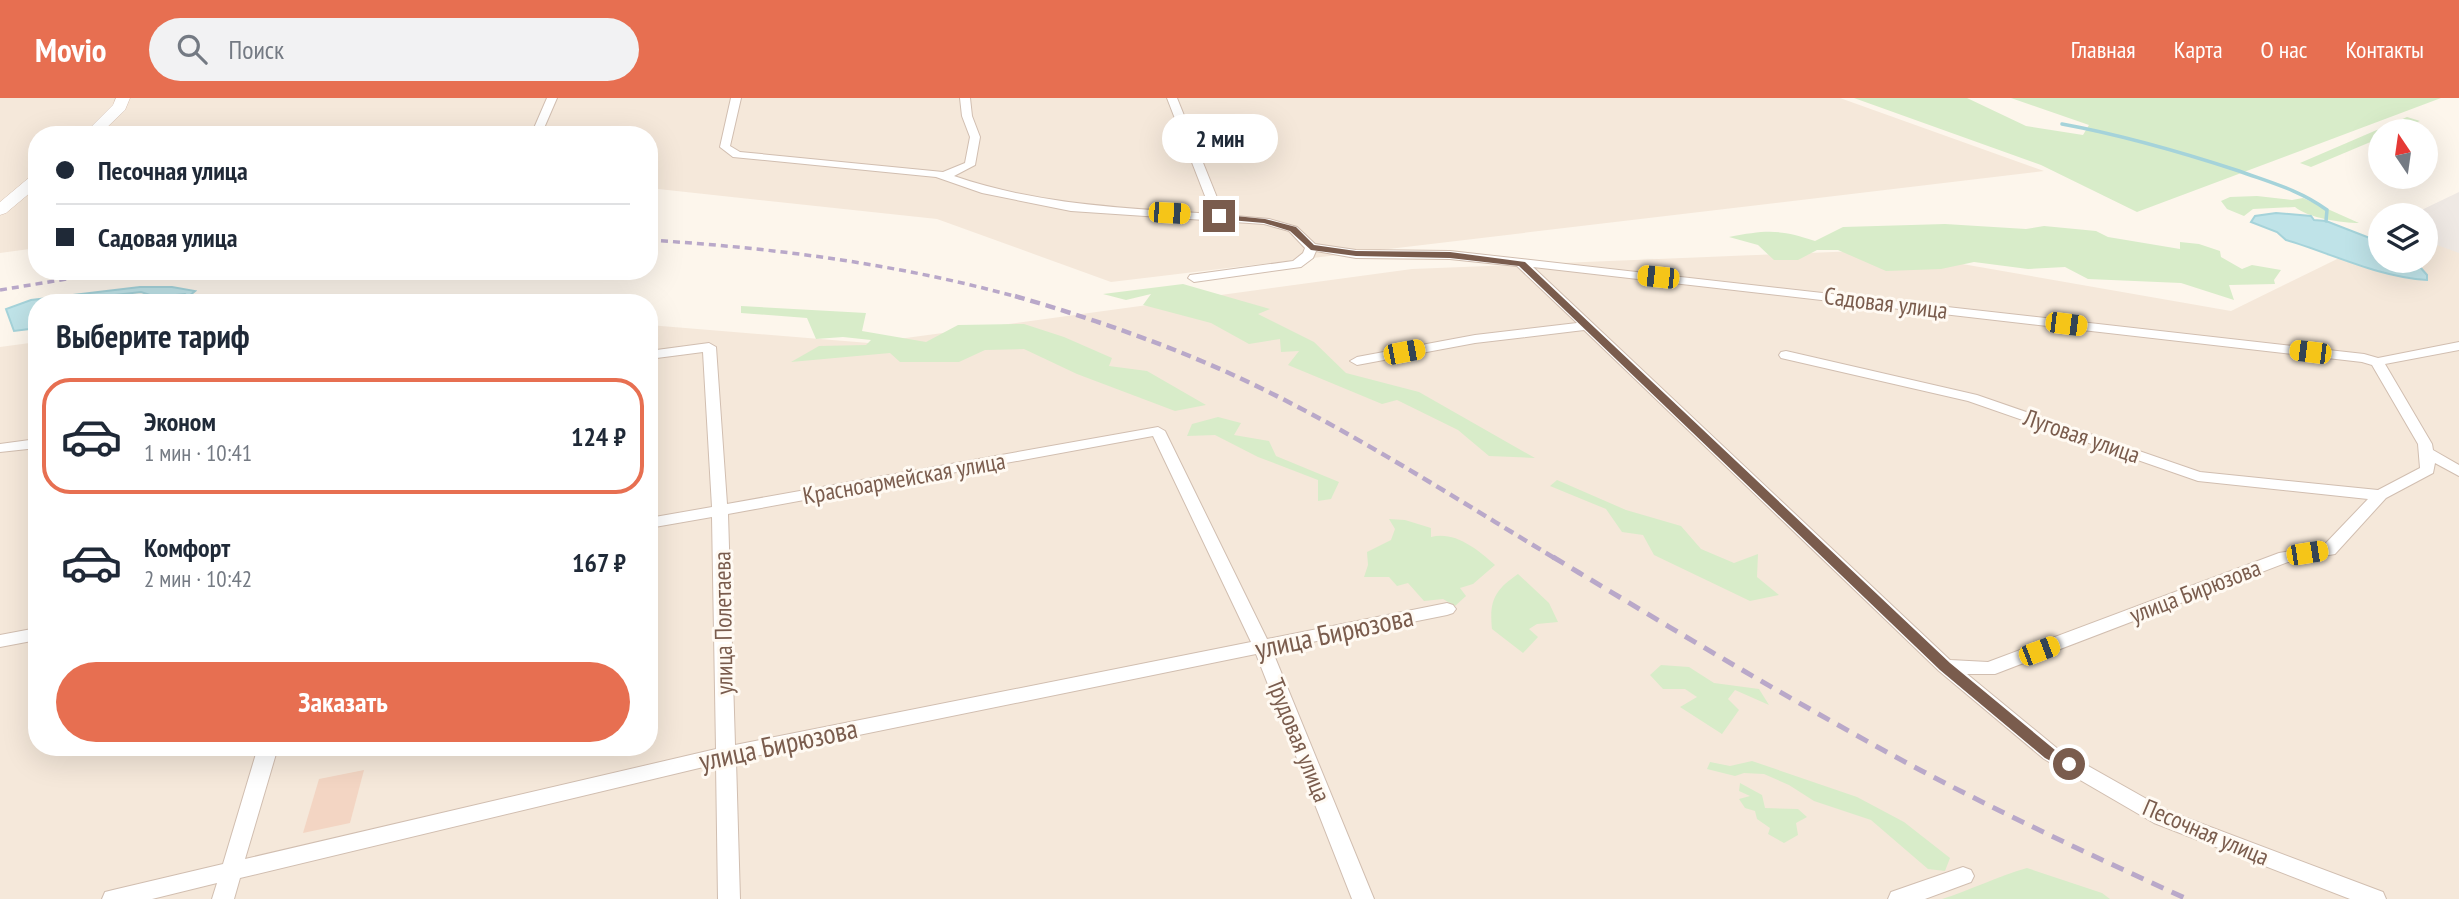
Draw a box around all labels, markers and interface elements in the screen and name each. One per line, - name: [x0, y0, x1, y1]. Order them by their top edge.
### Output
- search box: [149, 18, 639, 81]
- text: Movio: [35, 28, 107, 71]
- icon: search: [173, 30, 211, 68]
- text: Поиск: [229, 33, 284, 66]
- text: Главная: [2071, 34, 2136, 65]
- text: Карта: [2174, 34, 2223, 65]
- text: О нас: [2261, 34, 2307, 65]
- text: Контакты: [2345, 34, 2424, 65]
- callout: 2 мин: [1161, 115, 1277, 164]
- north arrow: [2368, 119, 2438, 189]
- map controls: [2368, 119, 2438, 273]
- text: 2 мин: [1195, 124, 1245, 153]
- text: Песочная улица: [98, 154, 248, 187]
- route end: [1203, 200, 1235, 232]
- car: [1148, 201, 1191, 225]
- button: layers: [2368, 203, 2438, 273]
- text: Садовая улица: [98, 221, 238, 254]
- car: [1637, 264, 1680, 290]
- street label: Садовая улица: [1822, 280, 1950, 326]
- car: [2044, 311, 2089, 337]
- text: Выберите тариф: [56, 315, 250, 357]
- car: [1382, 338, 1427, 366]
- car: [2288, 339, 2333, 365]
- street label: Луговая улица: [2019, 401, 2144, 470]
- icon: car: [60, 405, 123, 468]
- text: Эконом: [144, 405, 216, 438]
- text: 124 ₽: [571, 420, 626, 453]
- text: 1 мин · 10:41: [144, 438, 252, 467]
- street label: Красноармейская улица: [800, 445, 1008, 511]
- icon: car: [60, 531, 123, 594]
- text: Комфорт: [144, 531, 230, 564]
- car: [2285, 539, 2330, 567]
- text: 167 ₽: [572, 546, 626, 579]
- street label: улица Полетаева: [706, 551, 740, 695]
- street label: улица Бирюзова: [2125, 552, 2265, 630]
- text: 2 мин · 10:42: [144, 564, 252, 593]
- street label: улица Бирюзова: [1251, 597, 1417, 667]
- car: [2016, 634, 2063, 668]
- button: Заказать: [56, 662, 630, 742]
- street label: Трудовая улица: [1260, 673, 1338, 807]
- street label: улица Бирюзова: [695, 709, 861, 779]
- route start: [2053, 748, 2085, 780]
- street label: Песочная улица: [2138, 792, 2274, 872]

